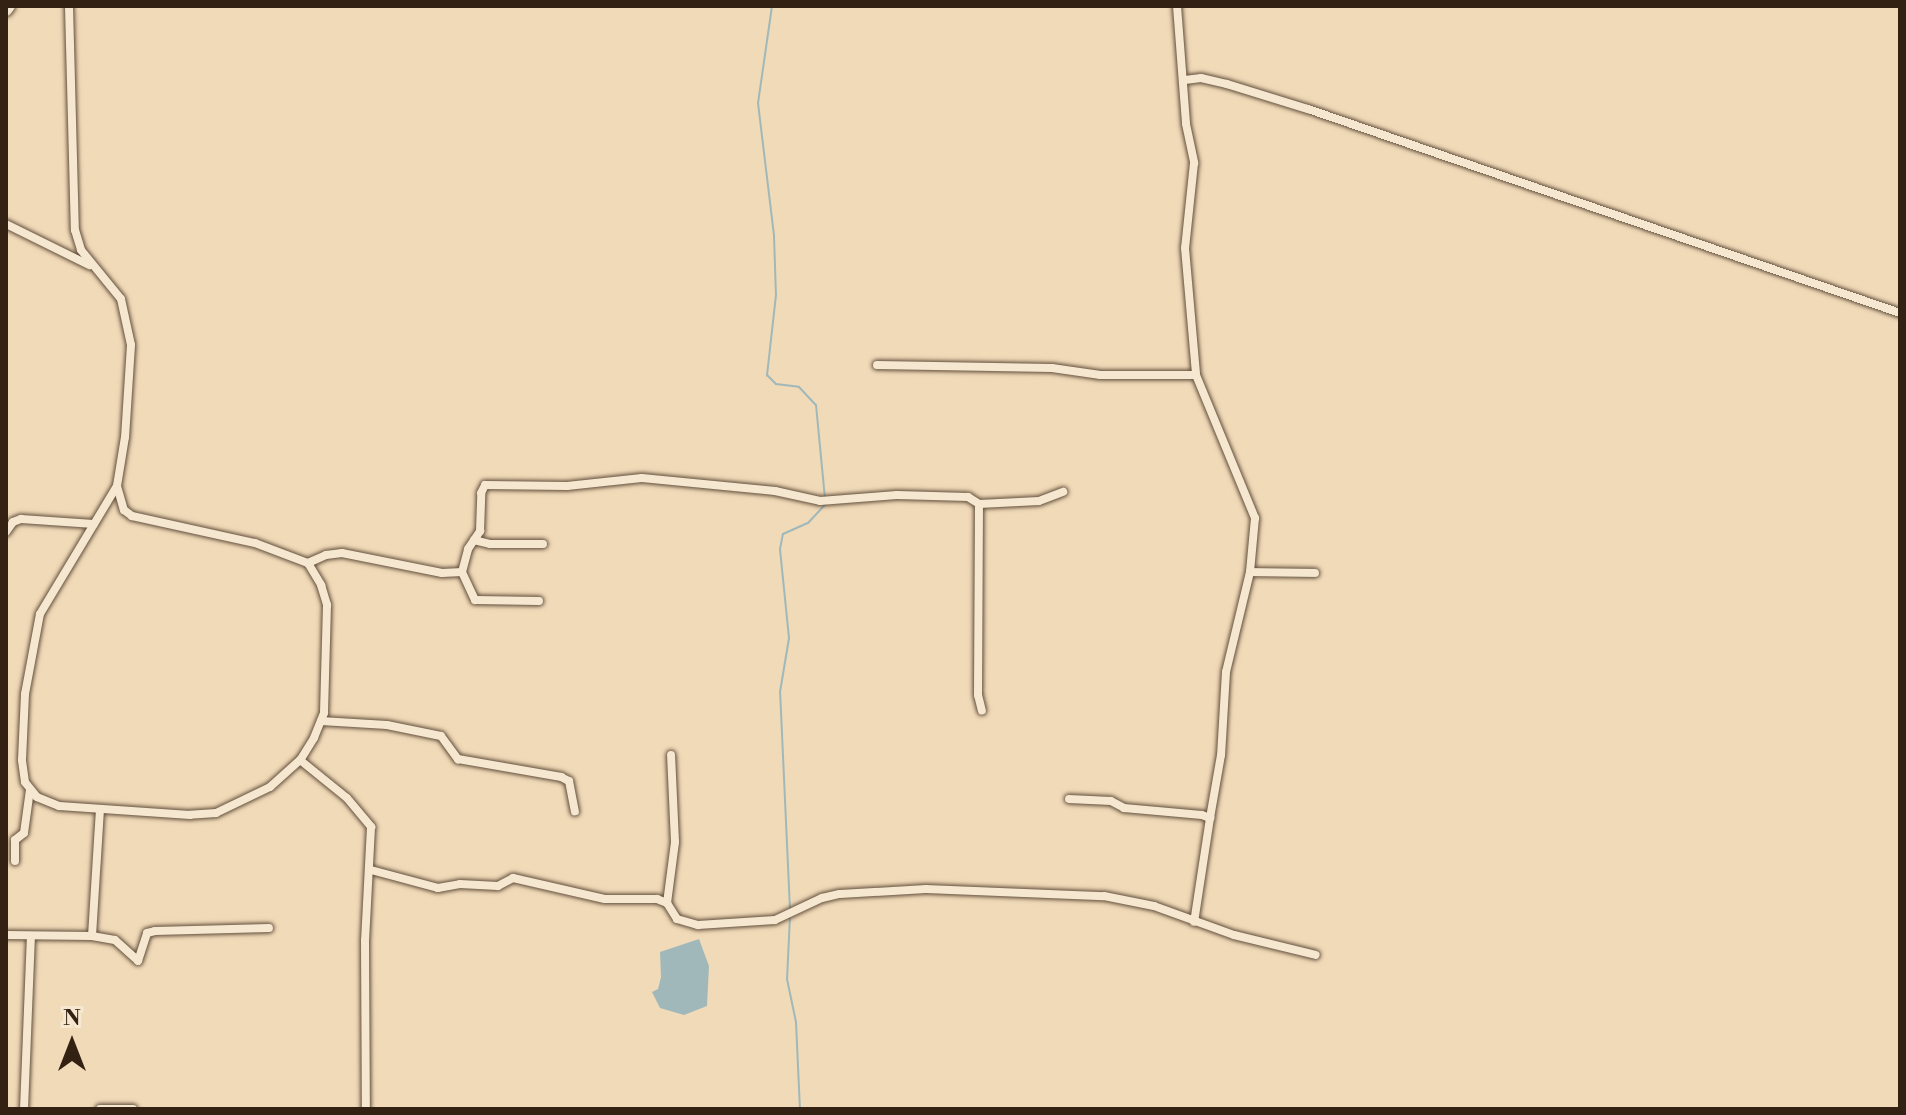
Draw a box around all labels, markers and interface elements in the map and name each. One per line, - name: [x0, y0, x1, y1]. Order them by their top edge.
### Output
- north arrow: [32, 1003, 112, 1083]
- text: N: [63, 1005, 81, 1032]

